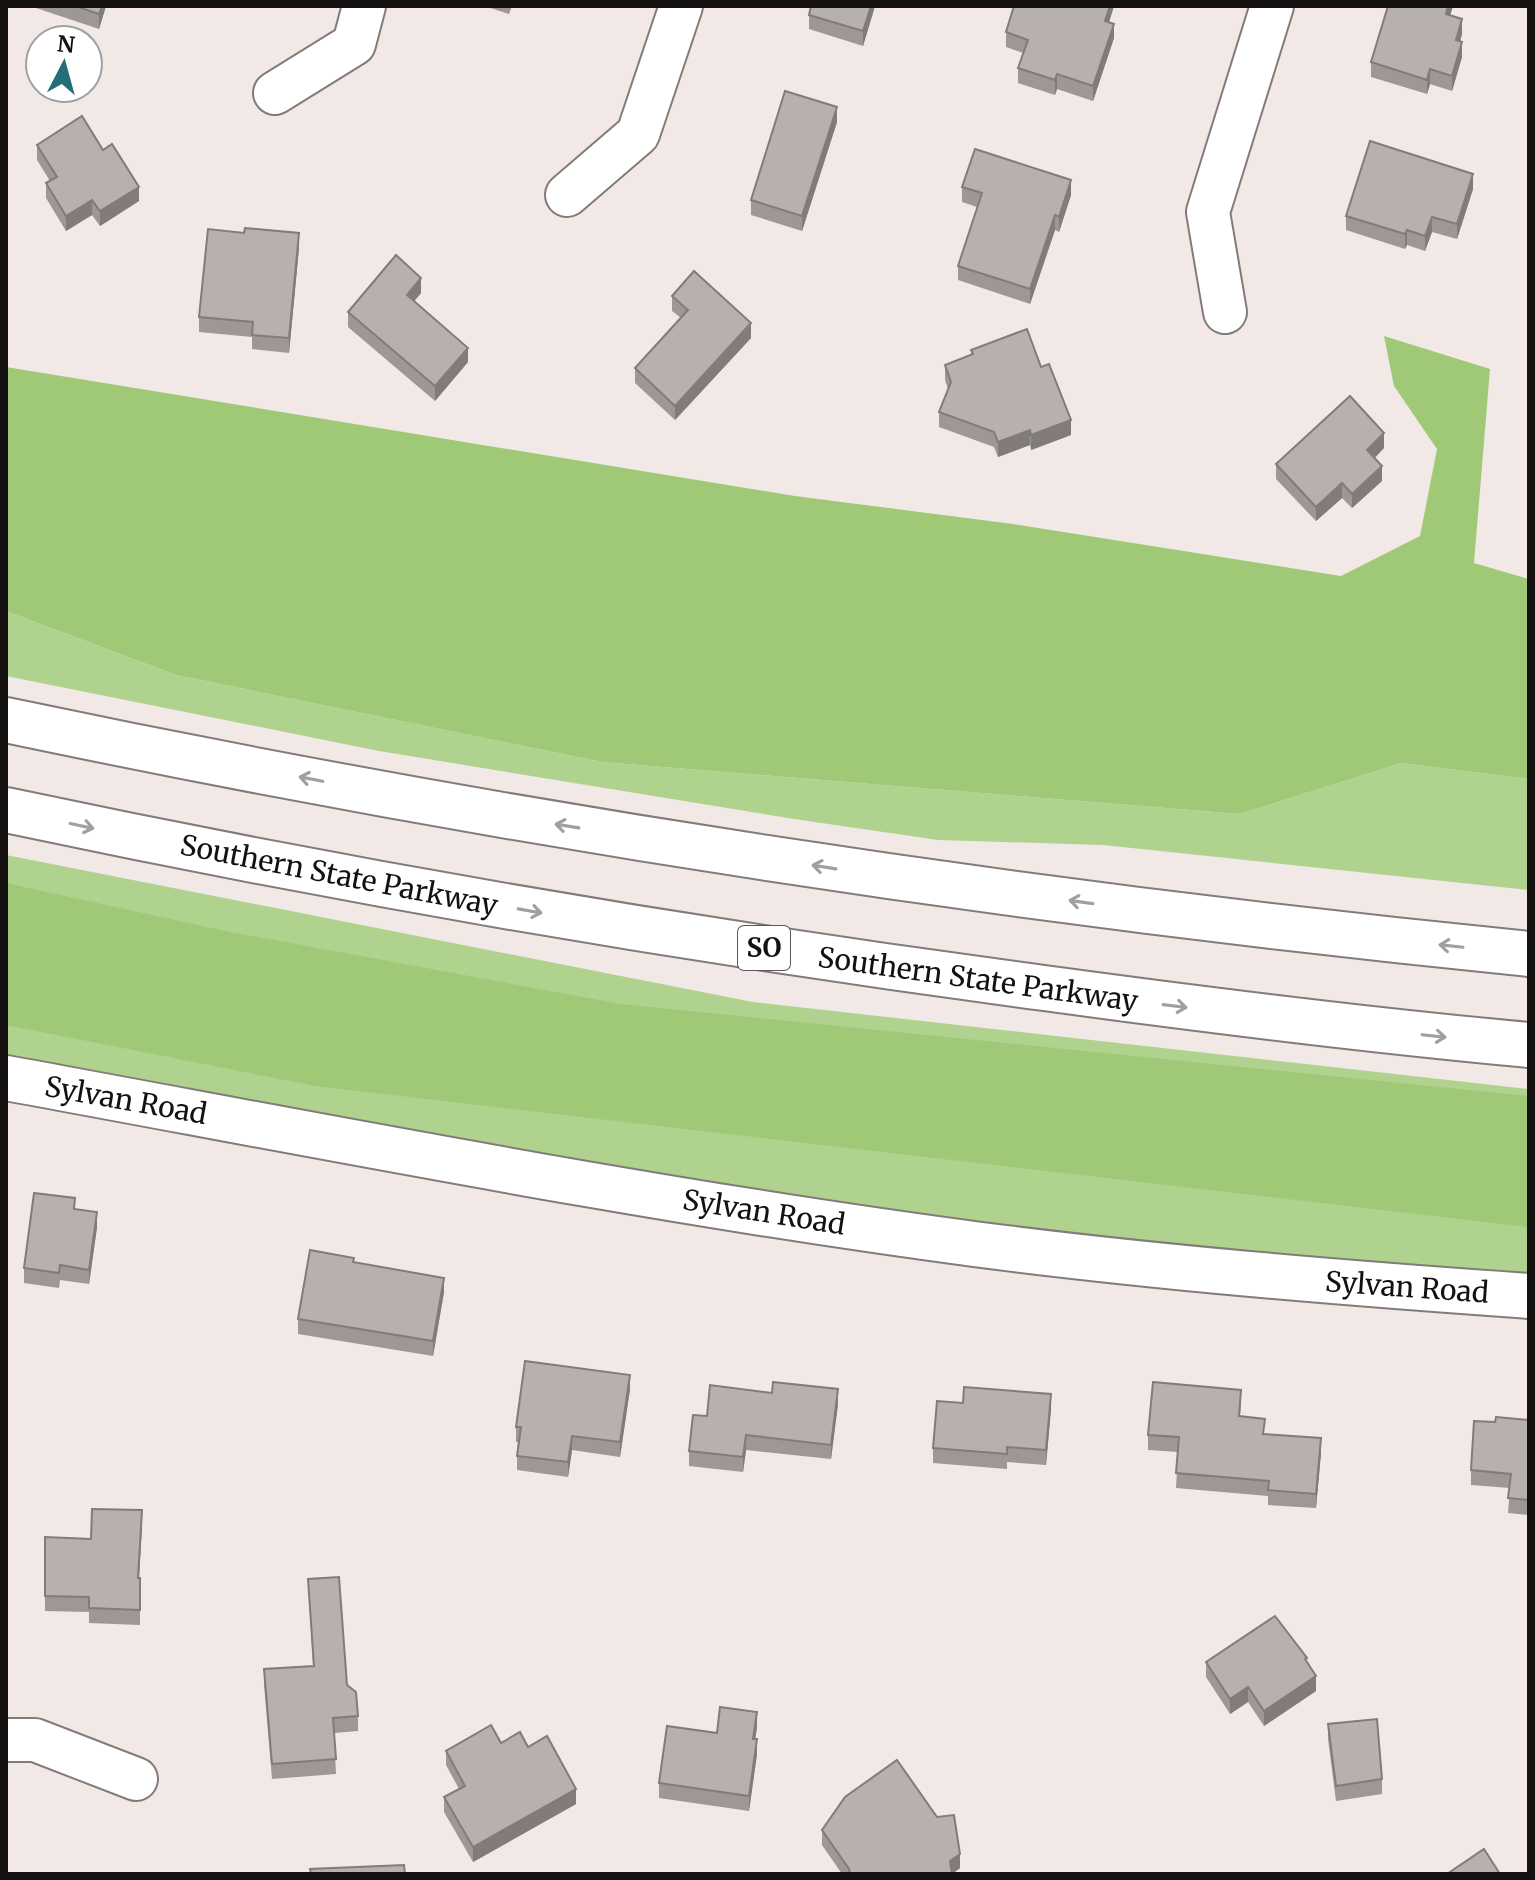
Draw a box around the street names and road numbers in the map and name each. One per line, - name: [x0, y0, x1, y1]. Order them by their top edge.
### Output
- street label: Southern State Parkway: [177, 827, 502, 924]
- road number: SO: [738, 926, 790, 970]
- street label: Southern State Parkway: [816, 939, 1141, 1019]
- street label: Sylvan Road: [42, 1068, 210, 1132]
- street label: Sylvan Road: [680, 1181, 848, 1243]
- street label: Sylvan Road: [1324, 1263, 1490, 1311]

